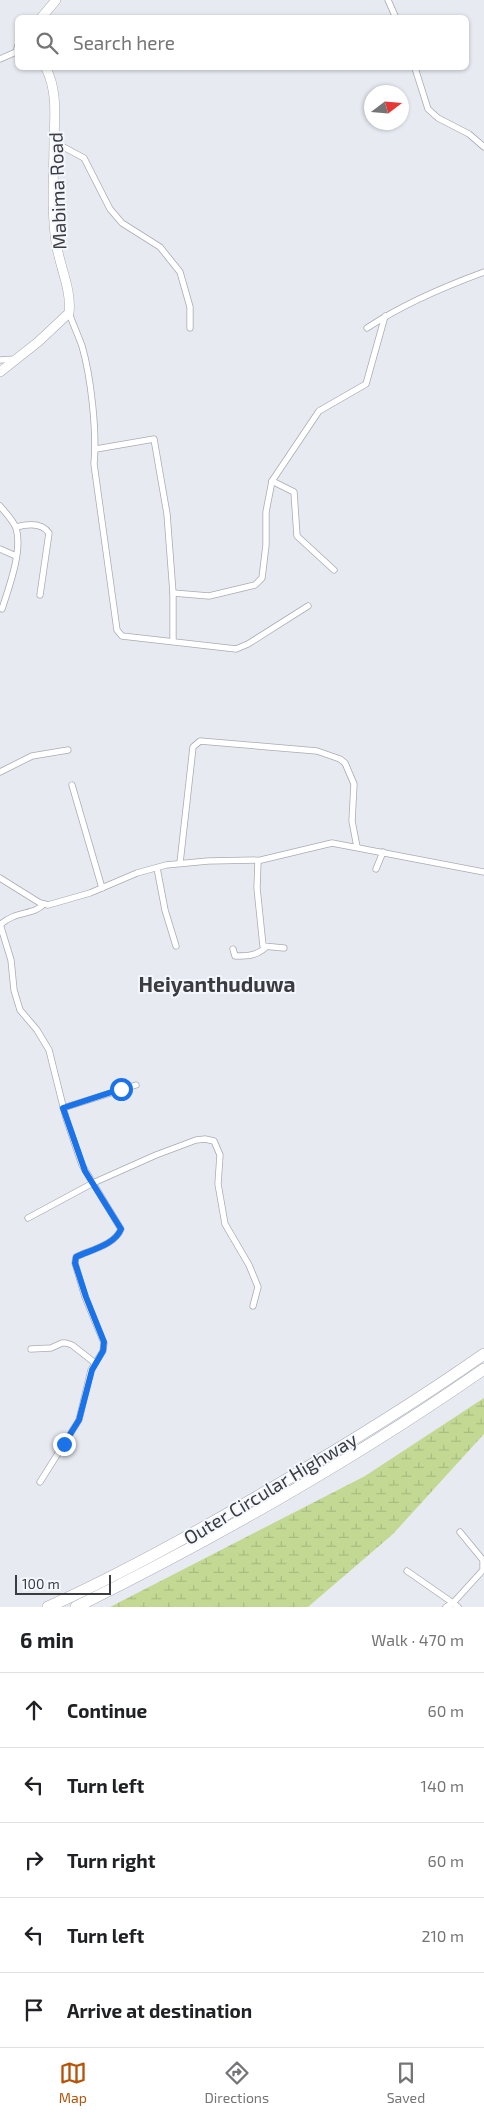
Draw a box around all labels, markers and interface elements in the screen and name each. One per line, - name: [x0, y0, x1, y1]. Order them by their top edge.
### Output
- search box: [15, 15, 469, 70]
- icon: search: [33, 29, 61, 57]
- text: Search here: [73, 31, 175, 54]
- north arrow: [364, 85, 409, 130]
- street label: Mabima Road: [43, 132, 71, 250]
- district label: Heiyanthuduwa: [139, 971, 295, 997]
- route start: [110, 1078, 133, 1101]
- street label: Outer Circular Highway: [179, 1427, 361, 1549]
- route end: [53, 1433, 76, 1456]
- scale bar: [15, 1572, 111, 1595]
- text: 100 m: [22, 1575, 60, 1592]
- text: 6 min: [20, 1627, 74, 1652]
- text: Walk · 470 m: [371, 1630, 464, 1649]
- icon: ahead: [20, 1696, 48, 1724]
- text: Continue: [67, 1699, 147, 1722]
- text: 60 m: [428, 1701, 464, 1720]
- icon: left: [20, 1771, 48, 1799]
- text: Turn left: [67, 1774, 144, 1797]
- text: 140 m: [421, 1776, 464, 1795]
- icon: right: [20, 1846, 48, 1874]
- text: Turn right: [67, 1849, 155, 1872]
- text: 60 m: [428, 1851, 464, 1870]
- icon: left: [20, 1921, 48, 1949]
- text: Turn left: [67, 1924, 144, 1947]
- text: 210 m: [421, 1926, 464, 1945]
- icon: arrive: [20, 1996, 48, 2024]
- text: Arrive at destination: [67, 1999, 252, 2022]
- tab: Map: [59, 2059, 87, 2106]
- tab: Directions: [205, 2059, 269, 2106]
- tab: Saved: [387, 2059, 425, 2106]

